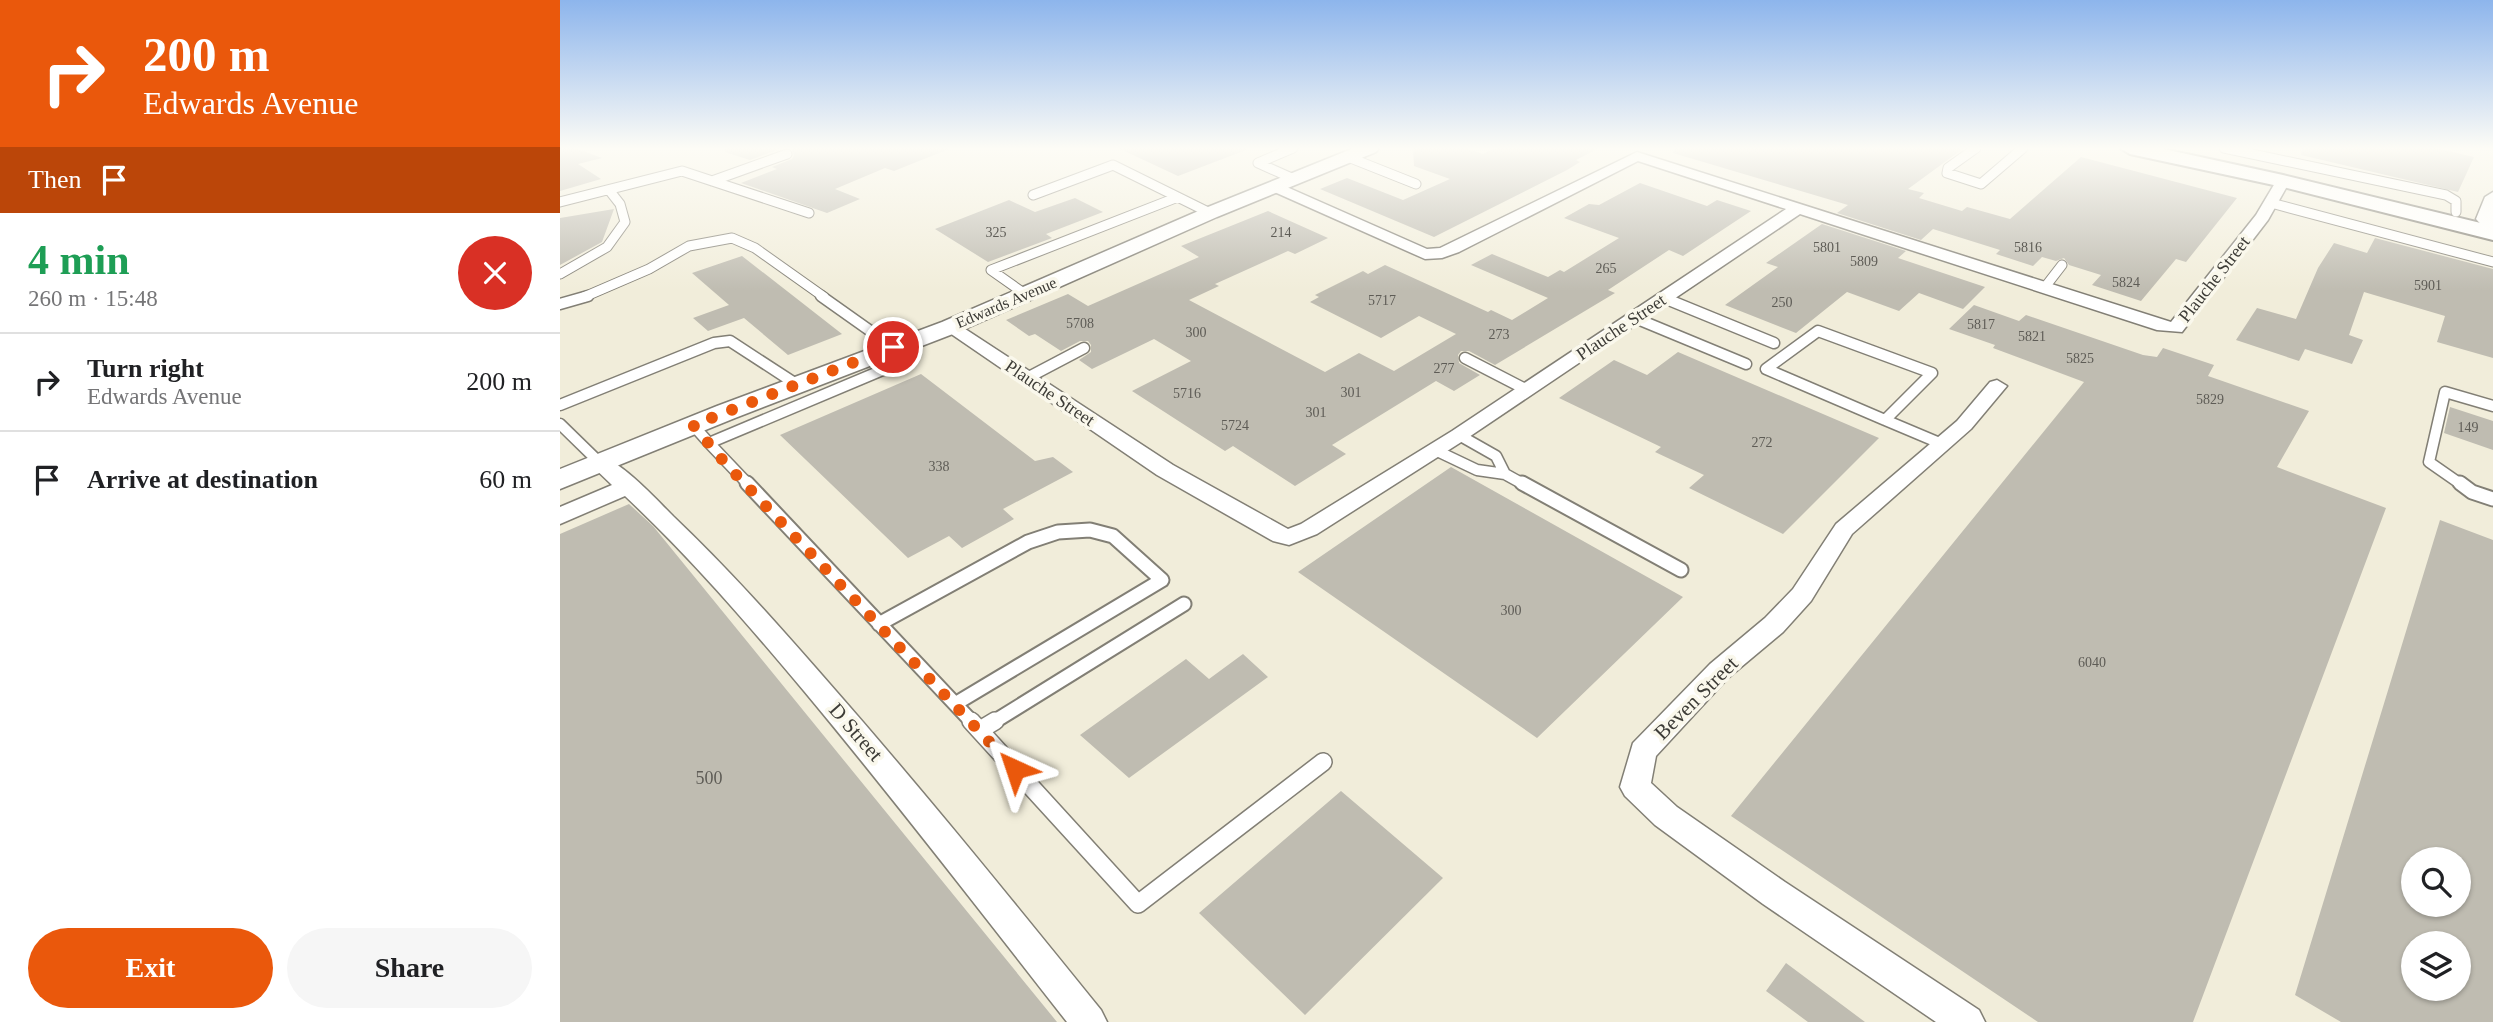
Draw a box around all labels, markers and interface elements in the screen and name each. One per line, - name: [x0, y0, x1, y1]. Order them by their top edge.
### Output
- text: 200 m: [143, 27, 270, 82]
- icon: right: [28, 28, 119, 119]
- text: Edwards Avenue: [143, 85, 358, 121]
- icon: arrive: [95, 161, 133, 199]
- text: Then: [28, 165, 81, 194]
- house number: 325: [986, 225, 1007, 240]
- house number: 214: [1271, 225, 1292, 240]
- street label: Plauche Street: [2174, 232, 2254, 326]
- button: close: [458, 236, 532, 310]
- text: 4 min: [28, 237, 130, 283]
- house number: 5801: [1813, 240, 1841, 255]
- house number: 5816: [2014, 240, 2042, 255]
- house number: 5809: [1850, 254, 1878, 269]
- house number: 265: [1596, 261, 1617, 276]
- street label: Edwards Avenue: [953, 274, 1059, 331]
- house number: 5824: [2112, 275, 2140, 290]
- house number: 5901: [2414, 278, 2442, 293]
- text: 260 m · 15:48: [28, 286, 158, 311]
- street label: Plauche Street: [1573, 290, 1669, 364]
- house number: 5717: [1368, 293, 1396, 308]
- house number: 250: [1772, 295, 1793, 310]
- house number: 5708: [1066, 316, 1094, 331]
- pin: [863, 317, 923, 377]
- house number: 5817: [1967, 317, 1995, 332]
- house number: 300: [1186, 325, 1207, 340]
- house number: 273: [1489, 327, 1510, 342]
- icon: arrive: [874, 328, 912, 366]
- house number: 5821: [2018, 329, 2046, 344]
- house number: 5825: [2066, 351, 2094, 366]
- text: Turn right: [87, 354, 204, 383]
- street label: Plauche Street: [1002, 356, 1098, 430]
- house number: 277: [1434, 361, 1455, 376]
- icon: right: [28, 363, 66, 401]
- text: 200 m: [466, 367, 532, 396]
- text: Edwards Avenue: [87, 384, 242, 409]
- house number: 301: [1341, 385, 1362, 400]
- house number: 5716: [1173, 386, 1201, 401]
- house number: 5829: [2196, 392, 2224, 407]
- house number: 301: [1306, 405, 1327, 420]
- house number: 5724: [1221, 418, 1249, 433]
- house number: 149: [2458, 420, 2479, 435]
- house number: 272: [1752, 435, 1773, 450]
- house number: 338: [929, 459, 950, 474]
- icon: arrive: [28, 461, 66, 499]
- text: Arrive at destination: [87, 465, 318, 494]
- text: 60 m: [479, 465, 532, 494]
- house number: 300: [1501, 603, 1522, 618]
- street label: Beven Street: [1649, 651, 1743, 745]
- house number: 6040: [2078, 655, 2106, 670]
- street label: D Street: [824, 698, 888, 766]
- position arrow: [978, 732, 1052, 806]
- house number: 500: [696, 768, 723, 788]
- map controls: [2401, 847, 2471, 1001]
- button: search: [2401, 847, 2471, 917]
- button: Exit: [28, 928, 273, 1008]
- button: Share: [287, 928, 532, 1008]
- button: layers: [2401, 931, 2471, 1001]

